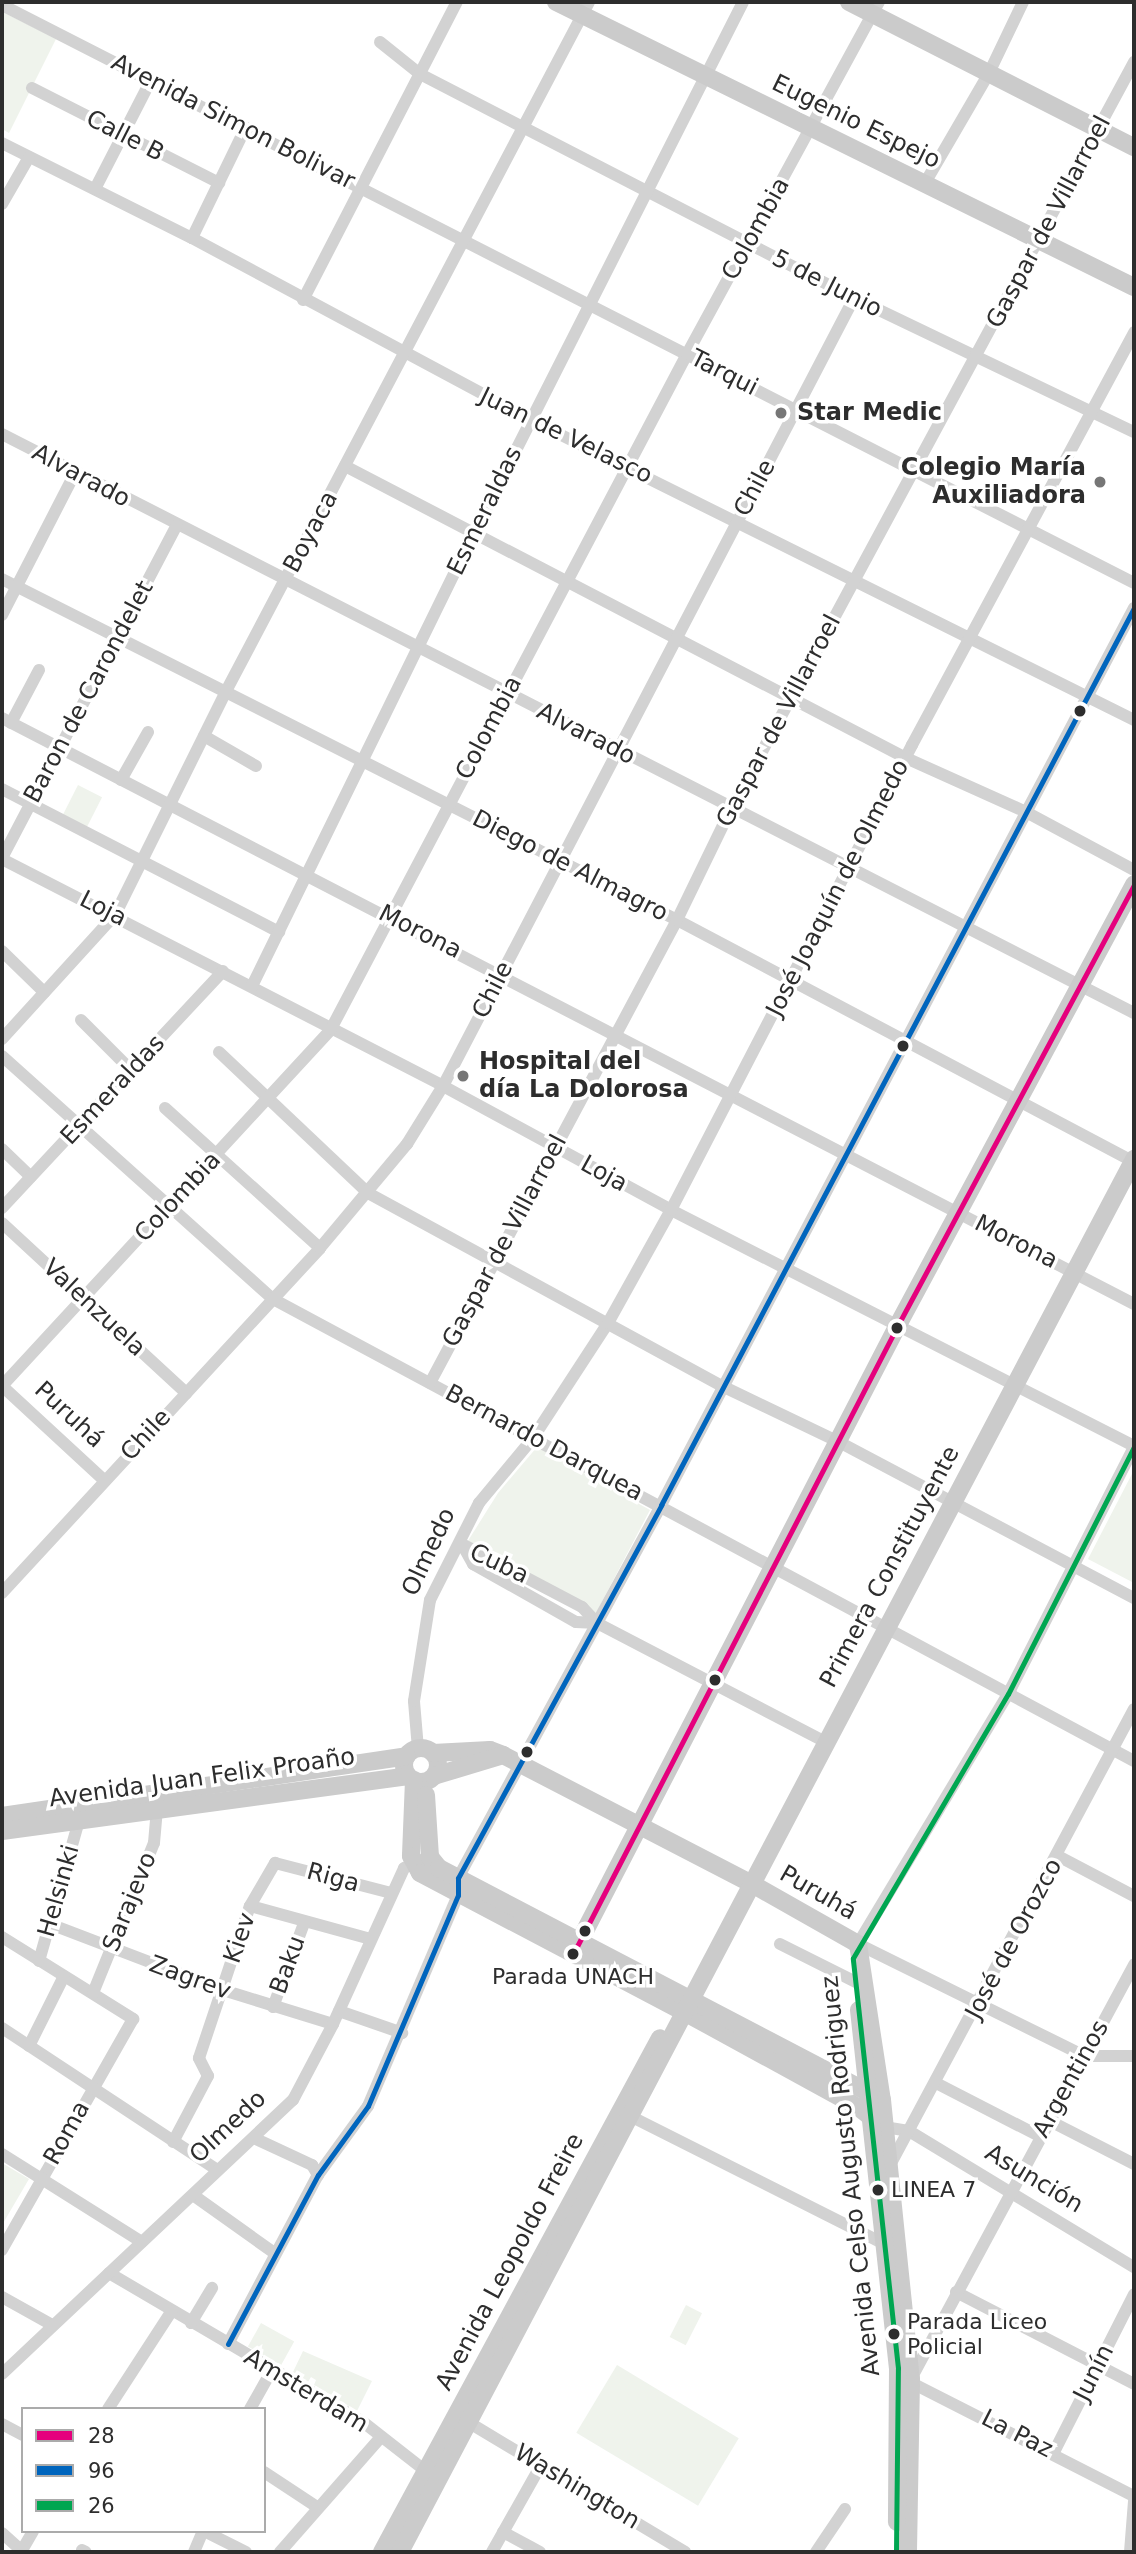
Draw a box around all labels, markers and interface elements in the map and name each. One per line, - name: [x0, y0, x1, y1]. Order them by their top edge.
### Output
- street label: Avenida Simon Bolivar: [106, 48, 360, 196]
- street label: Eugenio Espejo: [767, 69, 945, 175]
- street label: Calle B: [81, 104, 169, 168]
- street label: Gaspar de Villarroel: [981, 111, 1117, 333]
- street label: Colombia: [716, 173, 796, 285]
- street label: 5 de Junio: [767, 244, 887, 324]
- street label: Tarqui: [685, 344, 763, 402]
- street label: Juan de Velasco: [475, 382, 657, 490]
- place label: Star Medic: [797, 399, 942, 427]
- marker: Star Medic: [771, 403, 791, 423]
- street label: Alvarado: [27, 438, 135, 514]
- street label: Esmeraldas: [441, 442, 529, 580]
- place label: Colegio María Auxiliadora: [901, 454, 1086, 510]
- street label: Chile: [728, 455, 782, 521]
- marker: Colegio María Auxiliadora: [1092, 474, 1108, 490]
- street label: Boyaca: [278, 486, 344, 578]
- street label: Baron de Carondelet: [18, 576, 160, 808]
- street label: Gaspar de Villarroel: [711, 610, 847, 832]
- street label: Colombia: [450, 671, 528, 785]
- street label: Alvarado: [532, 697, 640, 771]
- unlabelled marker: [1073, 704, 1087, 718]
- street label: José Joaquín de Olmedo: [761, 755, 915, 1021]
- street label: Diego de Almagro: [467, 804, 673, 928]
- street label: Loja: [75, 885, 131, 933]
- street label: Morona: [374, 899, 466, 965]
- street label: Chile: [467, 957, 519, 1023]
- street label: Esmeraldas: [55, 1029, 171, 1151]
- unlabelled marker: [896, 1039, 910, 1053]
- place label: Hospital del día La Dolorosa: [479, 1048, 689, 1104]
- marker: Hospital del día La Dolorosa: [453, 1066, 473, 1086]
- street label: Gaspar de Villarroel: [437, 1130, 573, 1352]
- street label: Colombia: [129, 1146, 227, 1248]
- street label: Loja: [576, 1150, 632, 1198]
- street label: Morona: [970, 1209, 1062, 1275]
- street label: Valenzuela: [37, 1253, 151, 1363]
- unlabelled marker: [890, 1321, 904, 1335]
- street label: Puruhá: [28, 1376, 110, 1454]
- street label: Bernardo Darquea: [440, 1379, 648, 1507]
- street label: Chile: [115, 1403, 177, 1467]
- street label: Primera Constituyente: [814, 1441, 966, 1693]
- street label: Olmedo: [396, 1503, 462, 1601]
- street label: Cuba: [465, 1538, 533, 1590]
- unlabelled marker: [708, 1673, 722, 1687]
- street label: Avenida Juan Felix Proaño: [47, 1742, 357, 1814]
- unlabelled marker: [520, 1745, 534, 1759]
- street label: Helsinki: [32, 1842, 86, 1940]
- street label: Sarajevo: [97, 1848, 163, 1956]
- street label: José de Orozco: [960, 1854, 1068, 2024]
- street label: Riga: [304, 1857, 362, 1899]
- street label: Puruhá: [774, 1859, 862, 1927]
- street label: Kiev: [218, 1909, 262, 1967]
- unlabelled marker: [578, 1924, 592, 1938]
- street label: Baku: [264, 1932, 312, 1998]
- marker: Parada UNACH: [566, 1947, 580, 1961]
- street label: Zagrev: [145, 1950, 235, 2006]
- place label: Parada UNACH: [492, 1964, 654, 1990]
- street label: Avenida Celso Augusto Rodriguez: [816, 1974, 886, 2378]
- street label: Argentinos: [1027, 2015, 1115, 2143]
- street label: Olmedo: [184, 2085, 272, 2169]
- street label: Roma: [38, 2096, 96, 2170]
- street label: Avenida Leopoldo Freire: [430, 2129, 590, 2395]
- street label: Asunción: [980, 2139, 1088, 2219]
- place label: LINEA 7: [891, 2177, 976, 2203]
- marker: LINEA 7: [871, 2183, 885, 2197]
- place label: Parada Liceo Policial: [907, 2308, 1047, 2360]
- marker: Parada Liceo Policial: [887, 2327, 901, 2341]
- street label: Junín: [1068, 2340, 1120, 2406]
- street label: Amsterdam: [239, 2343, 373, 2439]
- street label: La Paz: [976, 2404, 1058, 2464]
- legend: [21, 2407, 266, 2533]
- text: 28: [88, 2424, 115, 2448]
- street label: Washington: [509, 2438, 645, 2536]
- text: 96: [88, 2459, 115, 2483]
- text: 26: [88, 2494, 115, 2518]

